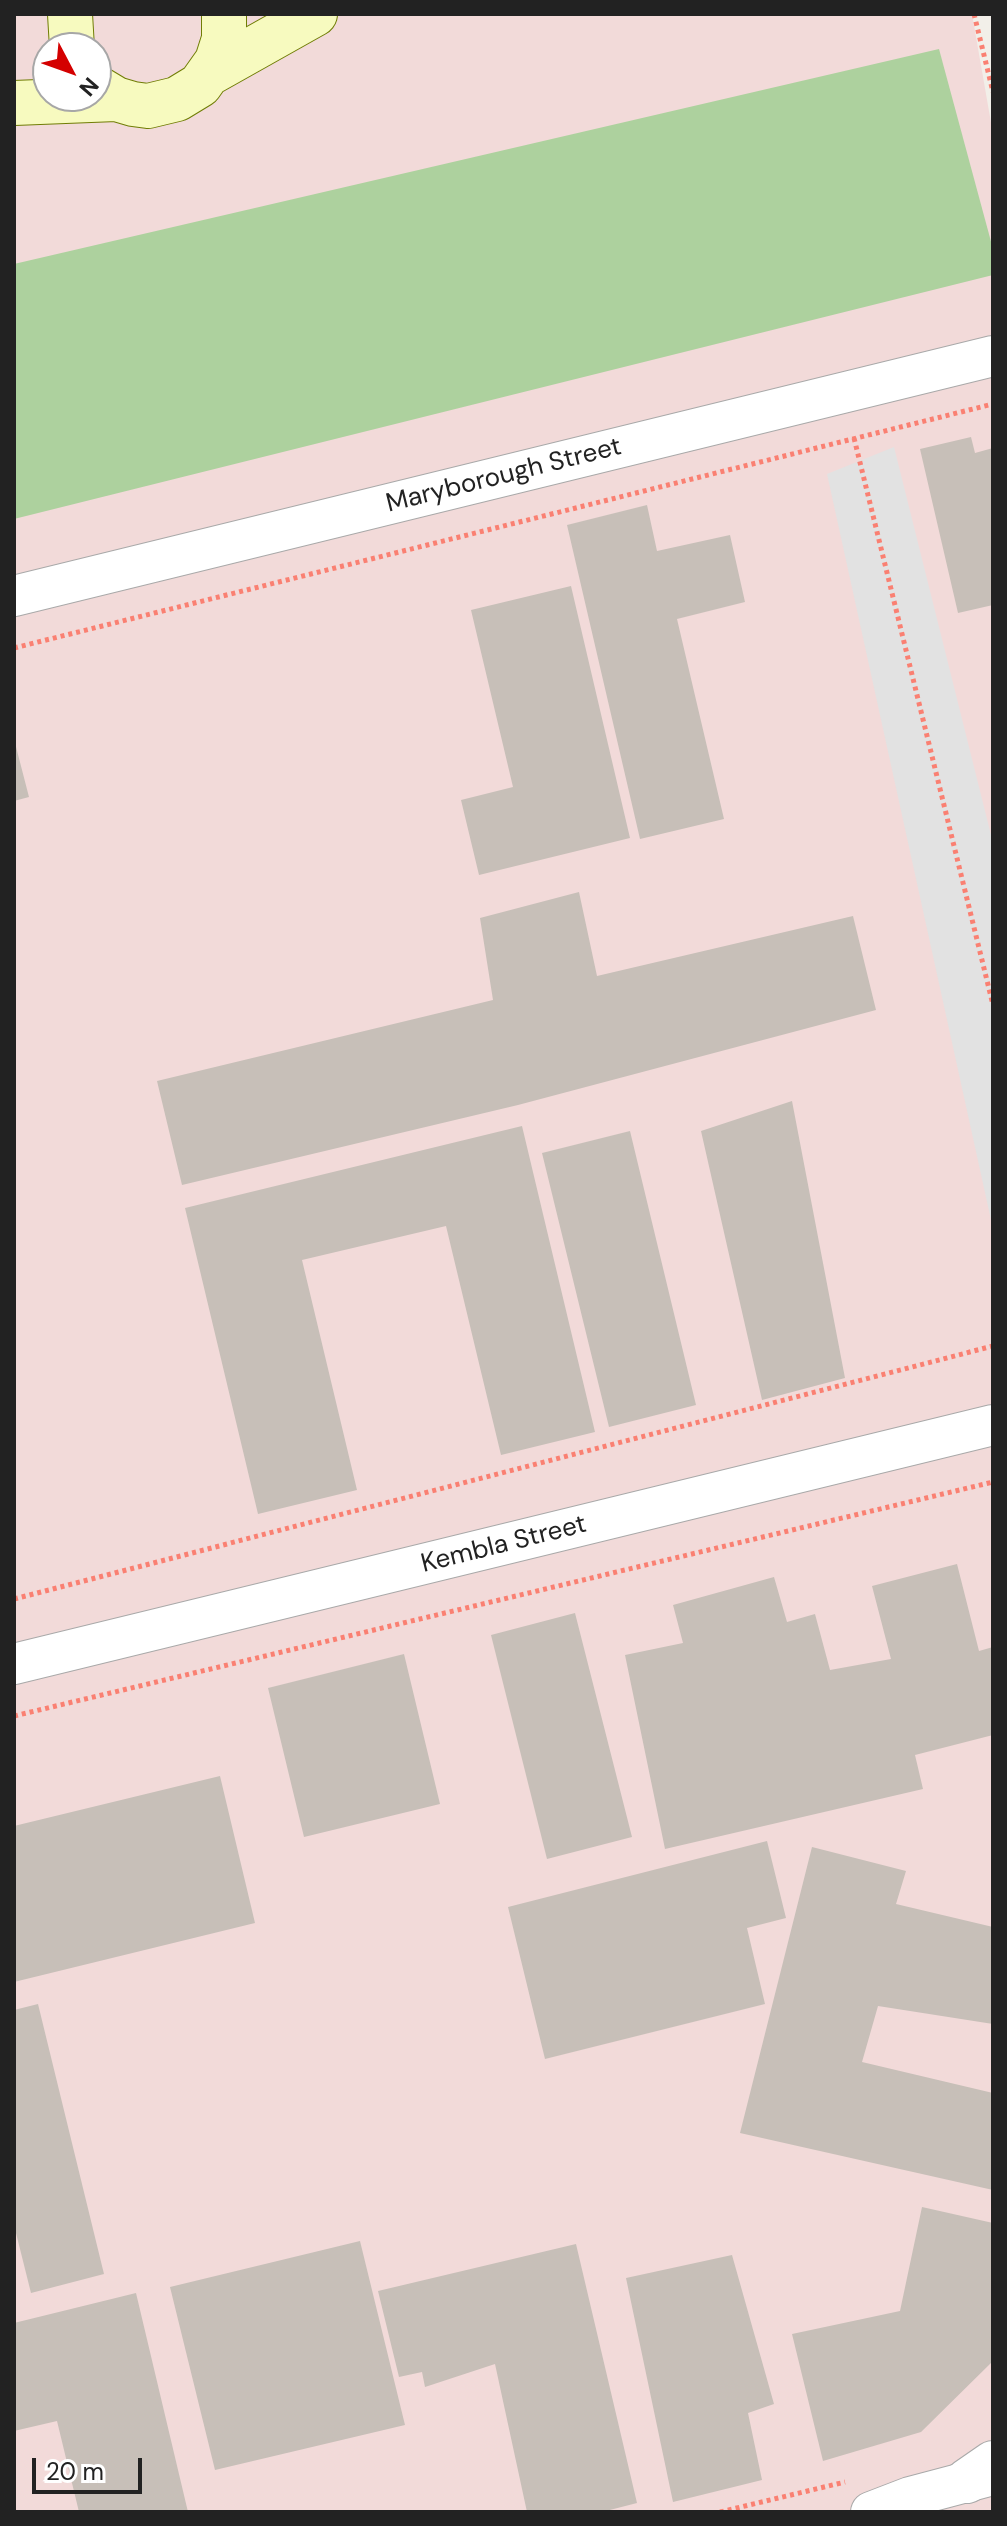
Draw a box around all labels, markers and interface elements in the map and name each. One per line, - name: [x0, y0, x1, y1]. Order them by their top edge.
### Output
- north arrow: [32, 32, 112, 112]
- text: N: [73, 71, 105, 102]
- street label: Maryborough Street: [383, 432, 625, 520]
- street label: Kembla Street: [418, 1509, 590, 1581]
- scale bar: [36, 2442, 146, 2492]
- text: 20 m: [46, 2456, 104, 2487]

